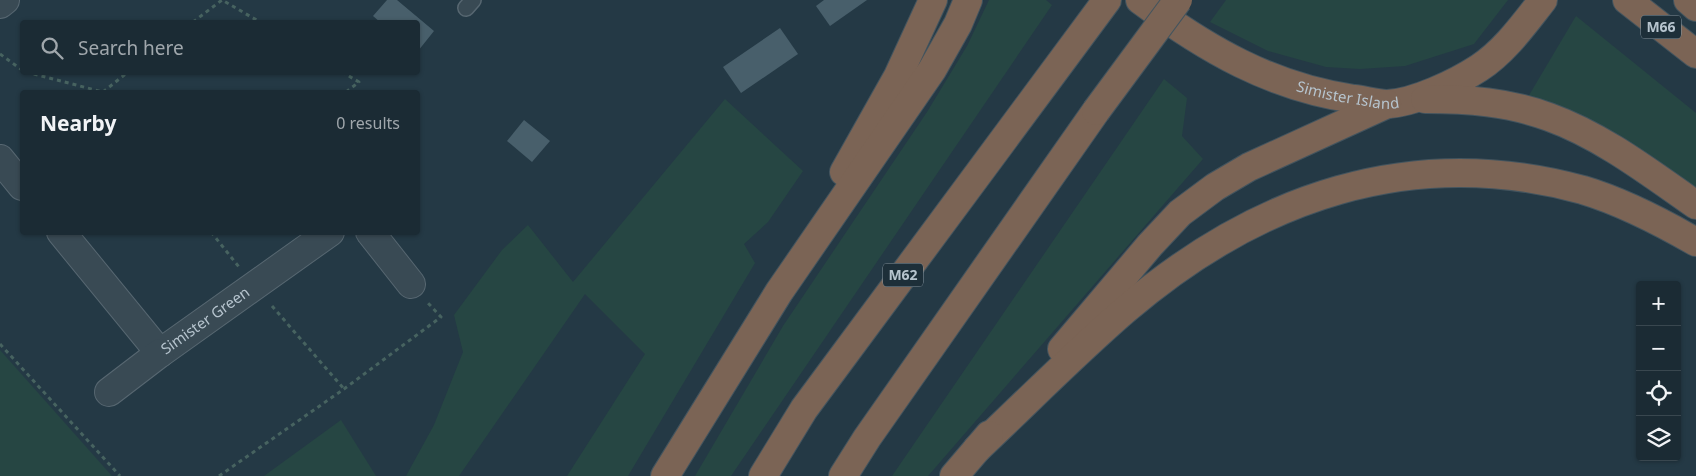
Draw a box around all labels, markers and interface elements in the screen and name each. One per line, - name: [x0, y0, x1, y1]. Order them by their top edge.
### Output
- road number: M66: [1641, 16, 1681, 38]
- search box: [20, 20, 420, 75]
- icon: search: [38, 34, 66, 62]
- text: Search here: [78, 35, 184, 61]
- street label: Simister Island: [1294, 76, 1400, 113]
- text: Nearby: [40, 109, 116, 137]
- text: 0 results: [336, 112, 400, 134]
- road number: M62: [883, 264, 923, 286]
- map controls: [1636, 281, 1681, 461]
- button: +: [1636, 281, 1681, 326]
- street label: Simister Green: [156, 282, 253, 358]
- button: −: [1636, 326, 1681, 371]
- button: locate: [1636, 371, 1681, 416]
- button: layers: [1636, 416, 1681, 461]

